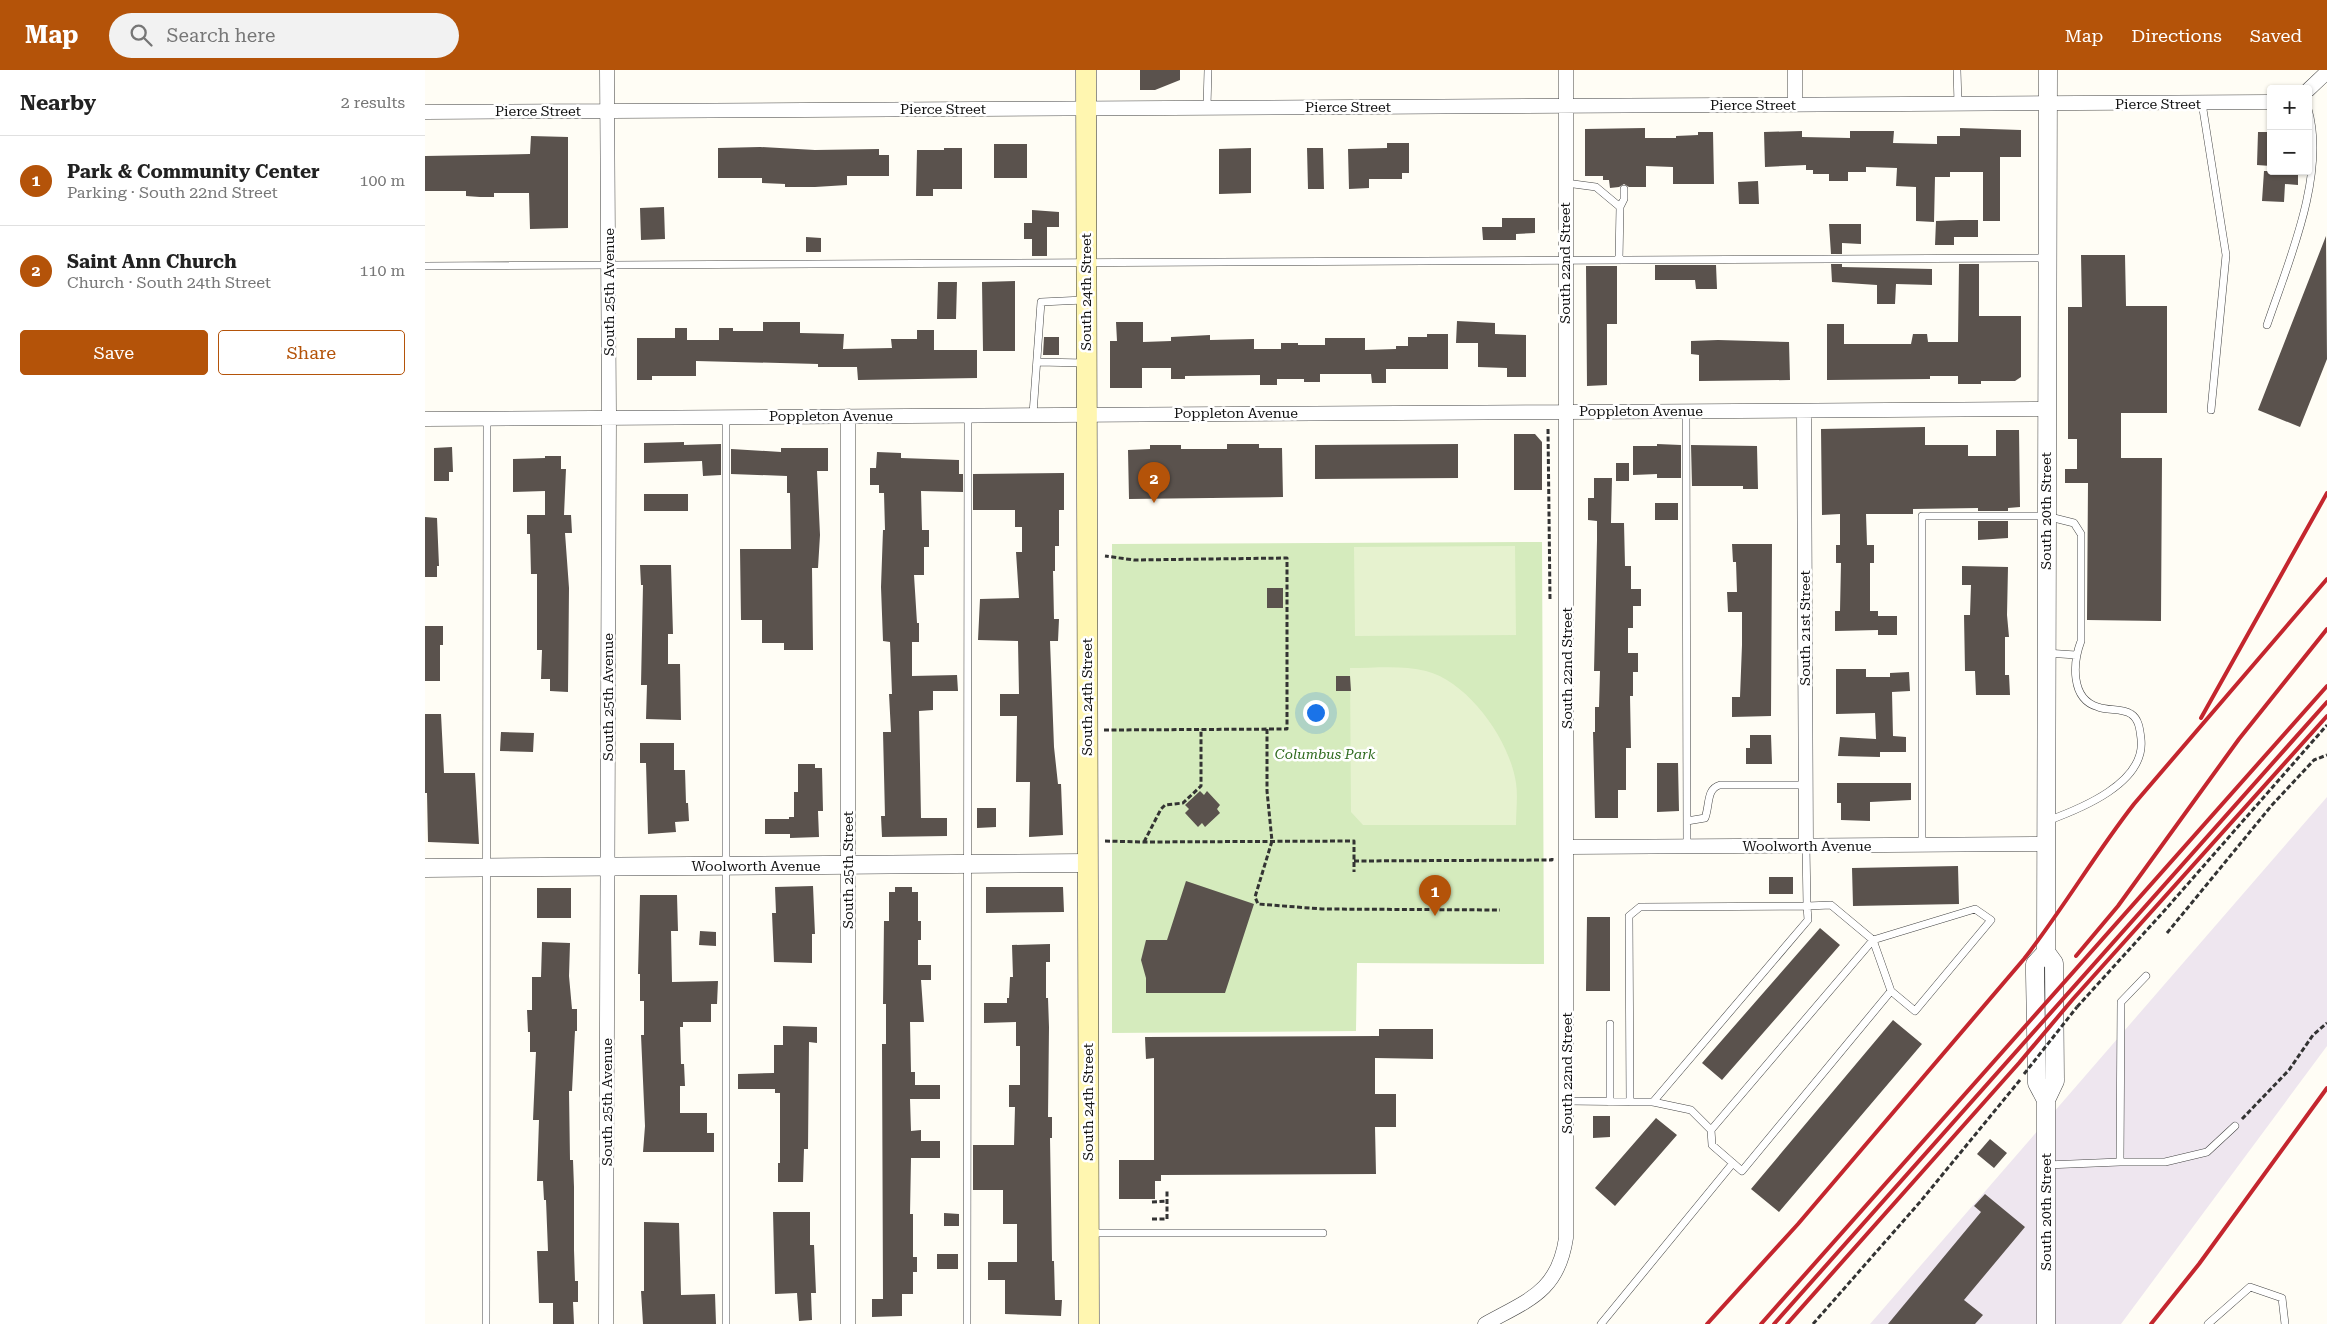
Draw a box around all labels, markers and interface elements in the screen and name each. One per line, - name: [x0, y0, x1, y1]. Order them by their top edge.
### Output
- search box: [109, 13, 459, 58]
- text: Map: [25, 21, 79, 49]
- icon: search: [127, 21, 155, 49]
- text: Search here: [167, 24, 275, 47]
- text: Map: [2065, 25, 2103, 46]
- text: Directions: [2131, 25, 2222, 46]
- text: Saved: [2250, 25, 2302, 46]
- map controls: [2267, 85, 2312, 175]
- button: +: [2267, 85, 2312, 130]
- text: Nearby: [20, 91, 96, 115]
- text: 2 results: [341, 93, 405, 112]
- street label: Pierce Street: [2115, 96, 2201, 112]
- street label: Pierce Street: [1710, 97, 1796, 113]
- street label: Pierce Street: [1305, 99, 1391, 115]
- street label: Pierce Street: [900, 101, 986, 117]
- street label: Pierce Street: [495, 103, 581, 119]
- button: −: [2267, 130, 2312, 175]
- text: Park & Community Center: [67, 160, 320, 183]
- text: 1: [32, 171, 40, 190]
- text: 100 m: [359, 171, 405, 190]
- text: Parking · South 22nd Street: [67, 183, 278, 202]
- street label: South 22nd Street: [1557, 202, 1573, 324]
- street label: South 25th Avenue: [601, 228, 617, 356]
- street label: South 24th Street: [1078, 233, 1094, 351]
- text: Saint Ann Church: [67, 250, 237, 273]
- text: 2: [32, 261, 40, 280]
- text: 110 m: [359, 261, 405, 280]
- text: Church · South 24th Street: [67, 273, 271, 292]
- button: Save: [20, 330, 208, 375]
- button: Share: [218, 330, 405, 375]
- street label: Poppleton Avenue: [1579, 403, 1703, 419]
- street label: Poppleton Avenue: [1174, 405, 1298, 421]
- street label: Poppleton Avenue: [769, 408, 893, 424]
- street label: South 20th Street: [2038, 452, 2054, 570]
- pin: 2: [1138, 462, 1170, 503]
- street label: South 21st Street: [1797, 570, 1813, 686]
- street label: South 22nd Street: [1559, 607, 1575, 729]
- street label: South 25th Avenue: [600, 633, 616, 761]
- street label: South 24th Street: [1079, 638, 1095, 756]
- your location: [1303, 700, 1329, 726]
- park label: Columbus Park: [1275, 746, 1376, 762]
- street label: South 25th Street: [840, 811, 856, 929]
- street label: Woolworth Avenue: [1743, 838, 1872, 854]
- street label: Woolworth Avenue: [692, 858, 821, 874]
- pin: 1: [1419, 875, 1451, 916]
- street label: South 22nd Street: [1559, 1012, 1575, 1134]
- street label: South 25th Avenue: [599, 1038, 615, 1166]
- street label: South 24th Street: [1080, 1043, 1096, 1161]
- street label: South 20th Street: [2038, 1153, 2054, 1271]

